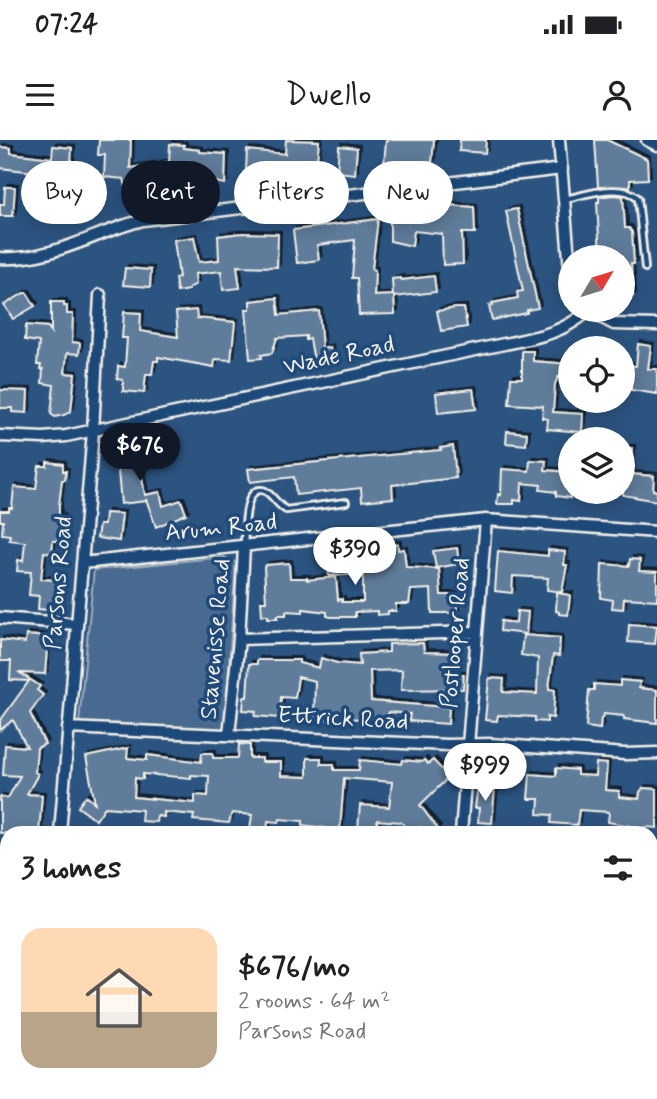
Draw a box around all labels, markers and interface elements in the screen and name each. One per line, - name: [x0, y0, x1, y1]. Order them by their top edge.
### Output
- text: 07:24: [35, 8, 98, 42]
- text: Dwello: [285, 74, 372, 116]
- icon: menu: [21, 76, 59, 114]
- icon: person: [598, 76, 636, 114]
- chip: Buy: [21, 161, 107, 224]
- chip: Rent: [121, 161, 220, 224]
- chip: Filters: [234, 161, 349, 224]
- chip: New: [363, 161, 453, 224]
- north arrow: [558, 245, 635, 322]
- map controls: [558, 245, 635, 504]
- street label: Wade Road: [281, 329, 397, 383]
- button: locate: [558, 336, 635, 413]
- pin: $676: [99, 424, 181, 483]
- button: layers: [558, 427, 635, 504]
- text: $676: [116, 431, 164, 461]
- street label: Arum Road: [163, 507, 279, 549]
- street label: Parsons Road: [38, 515, 80, 651]
- pin: $390: [314, 528, 396, 587]
- text: $390: [329, 535, 381, 565]
- street label: Postlooper Road: [434, 556, 478, 710]
- street label: Stavenisse Road: [194, 557, 238, 721]
- street label: Ettrick Road: [277, 700, 409, 738]
- pin: $999: [444, 744, 526, 803]
- text: $999: [460, 751, 510, 781]
- text: 3 homes: [21, 849, 121, 888]
- icon: filters: [599, 849, 637, 887]
- text: $676/mo: [238, 948, 350, 987]
- icon: home: [77, 956, 161, 1040]
- text: 2 rooms · 64 m²: [238, 987, 390, 1017]
- text: Parsons Road: [238, 1017, 366, 1047]

